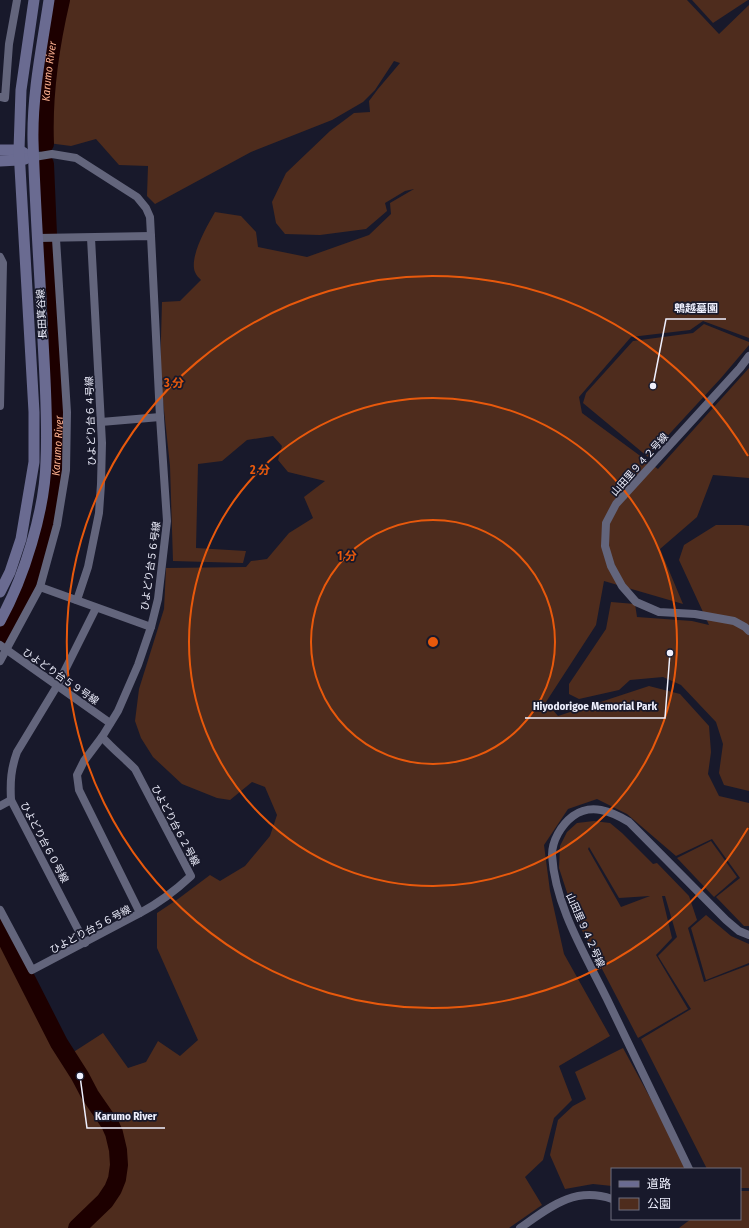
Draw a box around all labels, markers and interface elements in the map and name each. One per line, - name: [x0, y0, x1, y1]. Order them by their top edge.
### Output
- water label: Karumo River: [39, 39, 60, 102]
- street label: 長田箕谷線: [35, 289, 49, 339]
- callout: 鵯越墓園: [666, 296, 726, 319]
- text: 鵯越墓園: [674, 302, 718, 315]
- street label: ひよどり台６４号線: [83, 376, 99, 466]
- text: 3 分: [163, 376, 184, 390]
- water label: Karumo River: [50, 414, 66, 476]
- street label: 山田里９４２号線: [609, 431, 671, 498]
- text: 2 分: [249, 463, 270, 477]
- street label: ひよどり台５６号線: [139, 521, 163, 612]
- text: 1 分: [337, 549, 357, 563]
- centre of rings: [426, 635, 440, 649]
- street label: ひよどり台５９号線: [20, 646, 101, 708]
- callout: Hiyodorigoe Memorial Park: [525, 695, 665, 718]
- text: Hiyodorigoe Memorial Park: [533, 700, 657, 713]
- street label: ひよどり台６２号線: [149, 783, 202, 868]
- street label: ひよどり台６０号線: [18, 800, 71, 885]
- street label: 山田里９４２号線: [563, 891, 607, 969]
- street label: ひよどり台５６号線: [48, 903, 133, 956]
- callout: Karumo River: [87, 1105, 165, 1128]
- text: Karumo River: [95, 1110, 158, 1123]
- legend: [611, 1168, 741, 1220]
- text: 道路: [647, 1177, 671, 1191]
- text: 公園: [647, 1197, 671, 1211]

